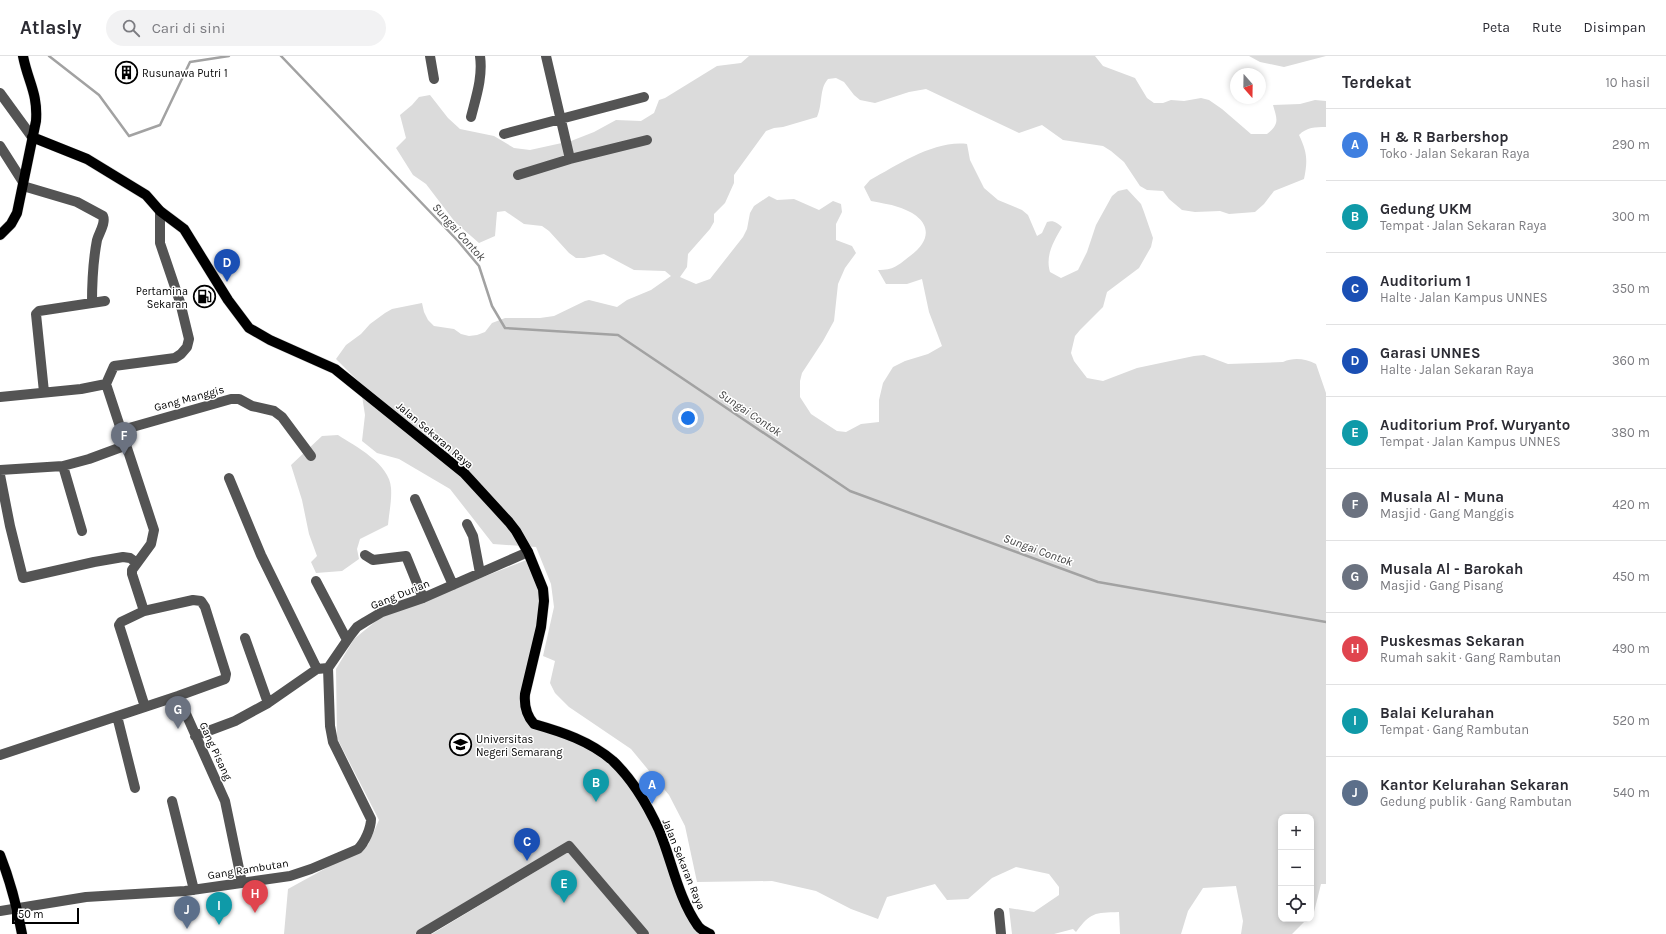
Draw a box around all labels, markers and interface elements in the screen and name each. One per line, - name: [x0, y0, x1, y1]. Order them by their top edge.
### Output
- search box: [106, 10, 386, 46]
- text: Atlasly: [20, 17, 82, 39]
- icon: search: [120, 17, 142, 39]
- text: Cari di sini: [152, 19, 225, 37]
- text: Peta: [1482, 19, 1510, 36]
- text: Rute: [1532, 19, 1562, 36]
- text: Disimpan: [1584, 19, 1646, 36]
- building icon: Rusunawa Putri 1: [114, 60, 140, 86]
- place label: Rusunawa Putri 1: [142, 67, 228, 80]
- north arrow: [1230, 68, 1266, 104]
- text: Terdekat: [1342, 72, 1411, 92]
- text: 10 hasil: [1606, 75, 1650, 90]
- text: H & R Barbershop: [1380, 128, 1508, 146]
- text: A: [1351, 137, 1359, 152]
- text: 290 m: [1612, 137, 1650, 152]
- text: Toko · Jalan Sekaran Raya: [1380, 146, 1530, 161]
- water label: Sungai Contok: [430, 200, 489, 264]
- text: Gedung UKM: [1380, 200, 1472, 218]
- text: B: [1351, 209, 1359, 224]
- text: 300 m: [1612, 209, 1650, 224]
- text: Tempat · Jalan Sekaran Raya: [1380, 218, 1547, 233]
- pin: D: [214, 249, 240, 282]
- text: Auditorium 1: [1380, 272, 1471, 290]
- text: C: [1351, 281, 1359, 296]
- text: 350 m: [1612, 281, 1650, 296]
- fuel station icon: Pertamina Sekaran: [191, 284, 217, 310]
- place label: Pertamina Sekaran: [136, 285, 188, 311]
- text: Halte · Jalan Kampus UNNES: [1380, 290, 1548, 305]
- text: Garasi UNNES: [1380, 344, 1480, 362]
- text: D: [1351, 353, 1359, 368]
- text: 360 m: [1612, 353, 1650, 368]
- text: Halte · Jalan Sekaran Raya: [1380, 362, 1534, 377]
- street label: Gang Manggis: [153, 383, 226, 414]
- water label: Sungai Contok: [716, 387, 785, 440]
- street label: Jalan Sekaran Raya: [393, 399, 476, 471]
- your location: [678, 408, 698, 428]
- text: Auditorium Prof. Wuryanto: [1380, 416, 1570, 434]
- pin: F: [111, 422, 137, 455]
- text: E: [1351, 425, 1359, 440]
- text: 380 m: [1611, 425, 1650, 440]
- text: Tempat · Jalan Kampus UNNES: [1380, 434, 1561, 449]
- text: Musala Al - Muna: [1380, 488, 1504, 506]
- text: F: [1351, 497, 1359, 512]
- text: 420 m: [1612, 497, 1650, 512]
- text: Masjid · Gang Manggis: [1380, 506, 1514, 521]
- water label: Sungai Contok: [1001, 531, 1075, 569]
- text: Musala Al - Barokah: [1380, 560, 1523, 578]
- text: G: [1351, 569, 1359, 584]
- text: 450 m: [1612, 569, 1650, 584]
- street label: Gang Durian: [369, 577, 432, 612]
- text: Masjid · Gang Pisang: [1380, 578, 1503, 593]
- text: Puskesmas Sekaran: [1380, 632, 1525, 650]
- text: H: [1350, 641, 1360, 656]
- text: 490 m: [1612, 641, 1650, 656]
- text: Rumah sakit · Gang Rambutan: [1380, 650, 1561, 665]
- pin: G: [165, 696, 191, 729]
- text: Balai Kelurahan: [1380, 704, 1494, 722]
- text: I: [1353, 713, 1357, 728]
- text: 520 m: [1612, 713, 1650, 728]
- street label: Gang Pisang: [196, 720, 235, 783]
- text: Tempat · Gang Rambutan: [1380, 722, 1529, 737]
- school or university icon: Universitas Negeri Semarang: [448, 732, 474, 758]
- place label: Universitas Negeri Semarang: [476, 733, 563, 759]
- pin: B: [583, 769, 609, 802]
- pin: A: [639, 771, 665, 804]
- text: Kantor Kelurahan Sekaran: [1380, 776, 1569, 794]
- text: J: [1352, 785, 1358, 800]
- text: 540 m: [1612, 785, 1650, 800]
- text: Gedung publik · Gang Rambutan: [1380, 794, 1572, 809]
- map controls: [1278, 814, 1314, 922]
- button: +: [1278, 814, 1314, 850]
- street label: Jalan Sekaran Raya: [659, 817, 708, 911]
- pin: C: [514, 828, 540, 861]
- button: −: [1278, 850, 1314, 886]
- street label: Gang Rambutan: [207, 857, 289, 882]
- pin: E: [551, 870, 577, 903]
- pin: H: [242, 880, 268, 913]
- button: locate: [1278, 886, 1314, 922]
- pin: I: [206, 892, 232, 925]
- pin: J: [174, 896, 200, 929]
- scale bar: [12, 906, 79, 925]
- text: 50 m: [18, 908, 44, 921]

